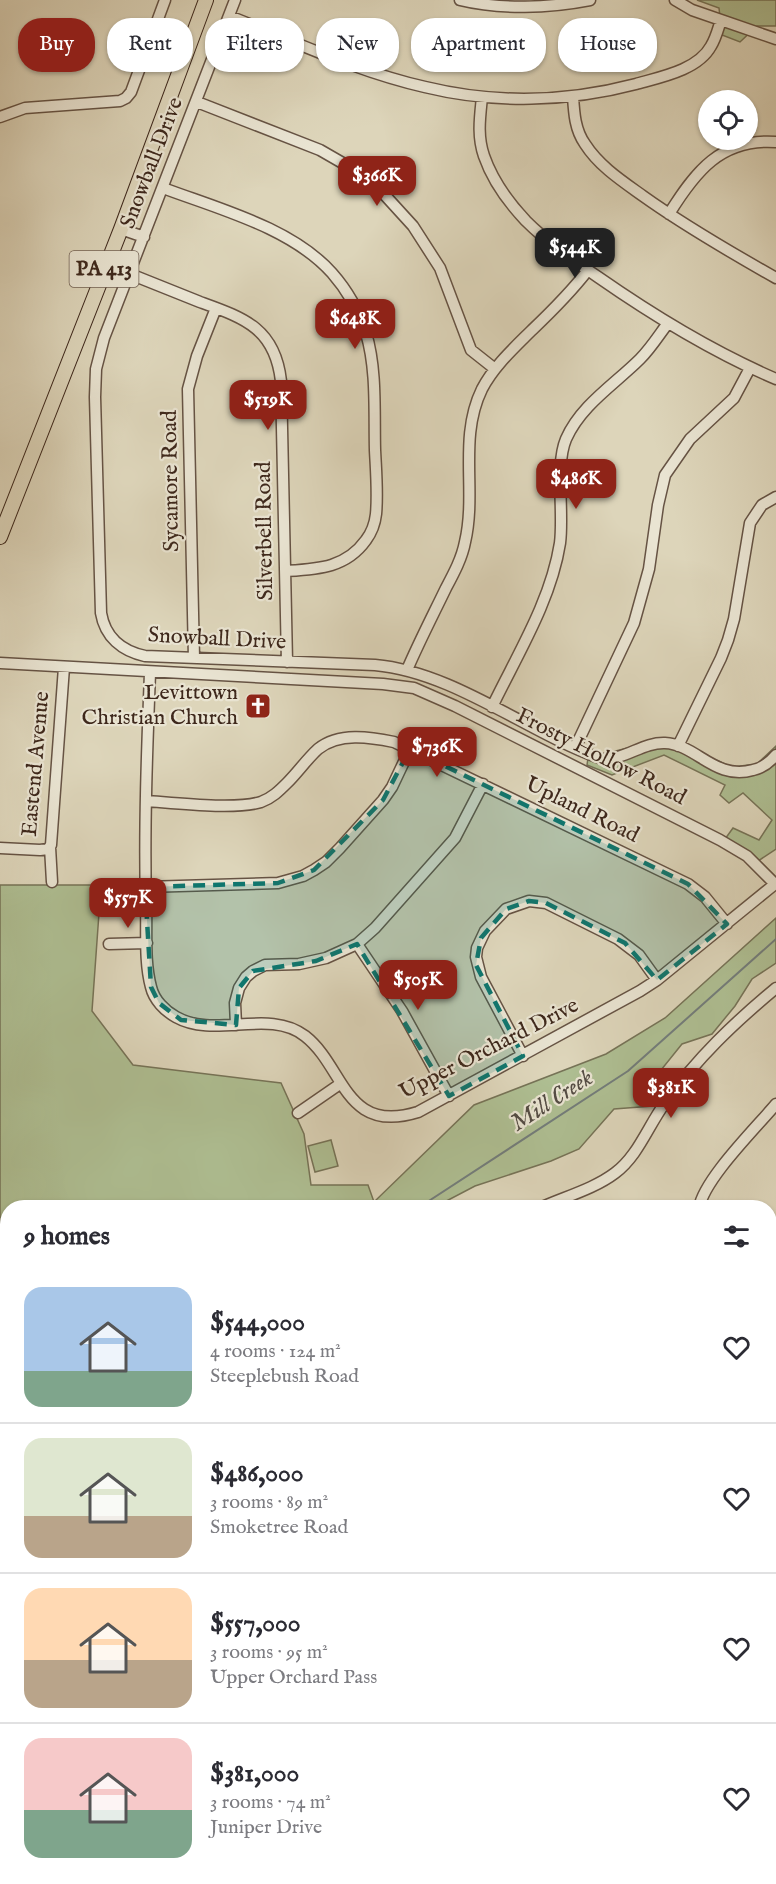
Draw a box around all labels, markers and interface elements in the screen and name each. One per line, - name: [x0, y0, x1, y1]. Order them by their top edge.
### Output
- chip: Buy: [18, 18, 95, 72]
- chip: Rent: [107, 18, 193, 72]
- chip: Filters: [205, 18, 304, 72]
- chip: New: [316, 18, 399, 72]
- chip: Apartment: [411, 18, 546, 72]
- chip: House: [558, 18, 657, 72]
- map controls: [698, 90, 758, 150]
- button: locate: [698, 90, 758, 150]
- street label: Snowball Drive: [114, 93, 190, 233]
- pin: $366K: [335, 156, 419, 207]
- text: $366K: [352, 163, 402, 188]
- pin: $544K: [533, 228, 617, 279]
- text: $544K: [549, 235, 601, 260]
- road number: PA 413: [70, 251, 138, 287]
- pin: $648K: [313, 299, 397, 350]
- text: $648K: [329, 306, 381, 331]
- pin: $519K: [226, 380, 310, 431]
- text: $519K: [244, 387, 292, 412]
- street label: Sycamore Road: [156, 410, 186, 552]
- pin: $486K: [534, 459, 618, 510]
- street label: Silverbell Road: [250, 461, 280, 601]
- text: $486K: [550, 466, 602, 491]
- street label: Snowball Drive: [147, 621, 287, 657]
- place label: Levittown Christian Church: [81, 679, 238, 732]
- street label: Eastend Avenue: [16, 690, 56, 838]
- church icon: Levittown Christian Church: [243, 691, 273, 721]
- street label: Frosty Hollow Road: [511, 702, 691, 812]
- pin: $736K: [395, 727, 479, 778]
- text: $736K: [412, 734, 462, 759]
- street label: Upland Road: [520, 770, 644, 850]
- pin: $557K: [86, 878, 170, 929]
- text: $557K: [103, 885, 153, 910]
- pin: $505K: [376, 960, 460, 1011]
- text: $505K: [393, 967, 443, 992]
- street label: Upper Orchard Drive: [395, 992, 583, 1106]
- water label: Mill Creek: [505, 1063, 600, 1139]
- pin: $381K: [629, 1068, 713, 1119]
- text: $381K: [647, 1075, 695, 1100]
- text: 9 homes: [24, 1220, 110, 1253]
- icon: filters: [720, 1220, 753, 1253]
- text: $544,000: [210, 1306, 305, 1339]
- icon: home: [72, 1311, 144, 1383]
- icon: heart: [720, 1331, 753, 1364]
- text: 4 rooms · 124 m²: [210, 1339, 341, 1364]
- text: Steeplebush Road: [210, 1364, 359, 1389]
- text: $486,000: [210, 1457, 304, 1490]
- icon: home: [72, 1462, 144, 1534]
- icon: heart: [720, 1482, 753, 1515]
- text: 3 rooms · 89 m²: [210, 1490, 328, 1515]
- text: Smoketree Road: [210, 1515, 348, 1540]
- text: $557,000: [210, 1607, 301, 1640]
- icon: home: [72, 1612, 144, 1684]
- icon: heart: [720, 1632, 753, 1665]
- text: 3 rooms · 95 m²: [210, 1640, 328, 1665]
- text: Upper Orchard Pass: [210, 1665, 377, 1690]
- text: $381,000: [210, 1757, 299, 1790]
- icon: home: [72, 1762, 144, 1834]
- icon: heart: [720, 1782, 753, 1815]
- text: 3 rooms · 74 m²: [210, 1790, 331, 1815]
- text: Juniper Drive: [210, 1815, 322, 1840]

